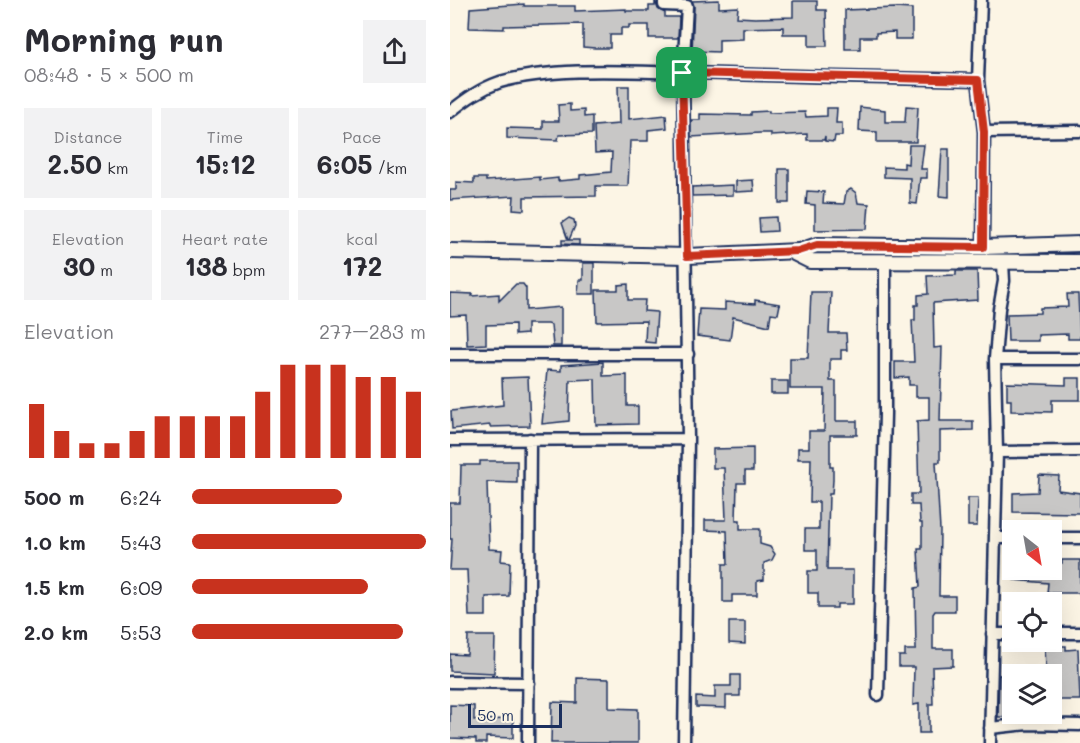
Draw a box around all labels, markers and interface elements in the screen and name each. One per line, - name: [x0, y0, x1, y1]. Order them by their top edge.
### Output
- text: Morning run: [24, 17, 224, 60]
- button: share: [363, 20, 426, 83]
- pin: [656, 47, 707, 98]
- icon: arrive: [665, 56, 698, 89]
- text: 08:48 · 5 × 500 m: [24, 61, 194, 87]
- text: Distance: [54, 126, 122, 147]
- text: Time: [207, 126, 243, 147]
- text: Pace: [342, 126, 382, 147]
- text: 2.50: [48, 147, 102, 181]
- text: 15:12: [195, 147, 256, 181]
- text: 6:05: [317, 147, 373, 181]
- text: km: [102, 157, 128, 178]
- text: /km: [373, 157, 407, 178]
- text: Elevation: [52, 228, 124, 249]
- text: Heart rate: [182, 228, 268, 249]
- text: kcal: [346, 228, 378, 249]
- text: 30: [63, 249, 95, 283]
- text: 138: [184, 249, 228, 283]
- text: 172: [342, 249, 382, 283]
- text: m: [95, 259, 113, 280]
- text: bpm: [228, 259, 266, 280]
- text: Elevation: [24, 318, 114, 344]
- text: 277–283 m: [319, 318, 426, 344]
- text: 500 m: [24, 484, 84, 510]
- text: 6:24: [120, 484, 161, 510]
- north arrow: [1002, 520, 1062, 580]
- map controls: [1002, 520, 1062, 724]
- text: 1.0 km: [24, 529, 86, 555]
- text: 5:43: [120, 529, 161, 555]
- text: 1.5 km: [24, 574, 85, 600]
- text: 6:09: [120, 574, 162, 600]
- button: locate: [1002, 592, 1062, 652]
- text: 2.0 km: [24, 619, 88, 645]
- text: 5:53: [120, 619, 161, 645]
- button: layers: [1002, 664, 1062, 724]
- scale bar: [468, 701, 562, 728]
- text: 50 m: [477, 704, 514, 725]

